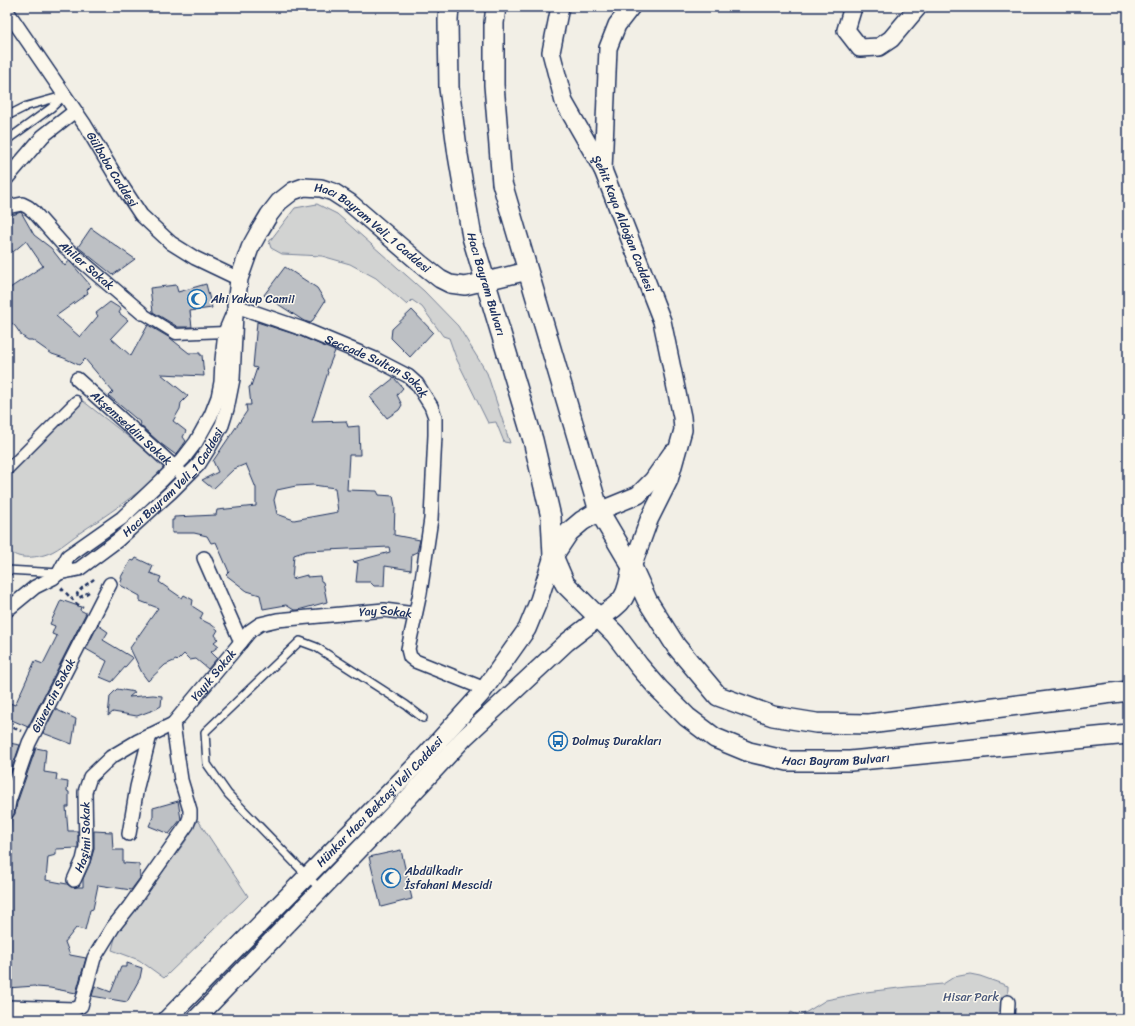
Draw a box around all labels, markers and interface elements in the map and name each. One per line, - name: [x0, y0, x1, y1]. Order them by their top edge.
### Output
- street label: Gülbaba Caddesi: [80, 127, 144, 212]
- street label: Şehit Kaya Aldoğan Caddesi: [585, 151, 661, 296]
- street label: Hacı Bayram Veli_1 Caddesi: [314, 177, 436, 279]
- street label: Hacı Bayram Bulvarı: [460, 231, 512, 339]
- street label: Ahiler Sokak: [53, 235, 120, 296]
- mosque icon: Ahi Yakup Camii: [186, 288, 208, 310]
- place label: Ahi Yakup Camii: [210, 288, 295, 310]
- street label: Seccade Sultan Sokak: [321, 328, 435, 403]
- street label: Akşemseddin Sokak: [84, 384, 178, 472]
- street label: Hacı Bayram Veli_1 Caddesi: [117, 423, 230, 543]
- street label: Yay Sokak: [358, 599, 413, 625]
- street label: Yayık Sokak: [185, 644, 242, 706]
- street label: Güvercin Sokak: [25, 654, 82, 737]
- bus stop icon: Dolmuş Durakları: [547, 730, 569, 752]
- place label: Dolmuş Durakları: [572, 730, 662, 752]
- street label: Hünkar Hacı Bektaşi Veli Caddesi: [311, 731, 449, 872]
- street label: Hacı Bayram Bulvarı: [780, 746, 891, 772]
- street label: Haşimi Sokak: [68, 801, 97, 876]
- place label: Abdülkadir İsfahani Mescidi: [404, 860, 493, 896]
- mosque icon: Abdülkadir İsfahani Mescidi: [380, 867, 402, 889]
- park label: Hisar Park: [943, 986, 999, 1008]

